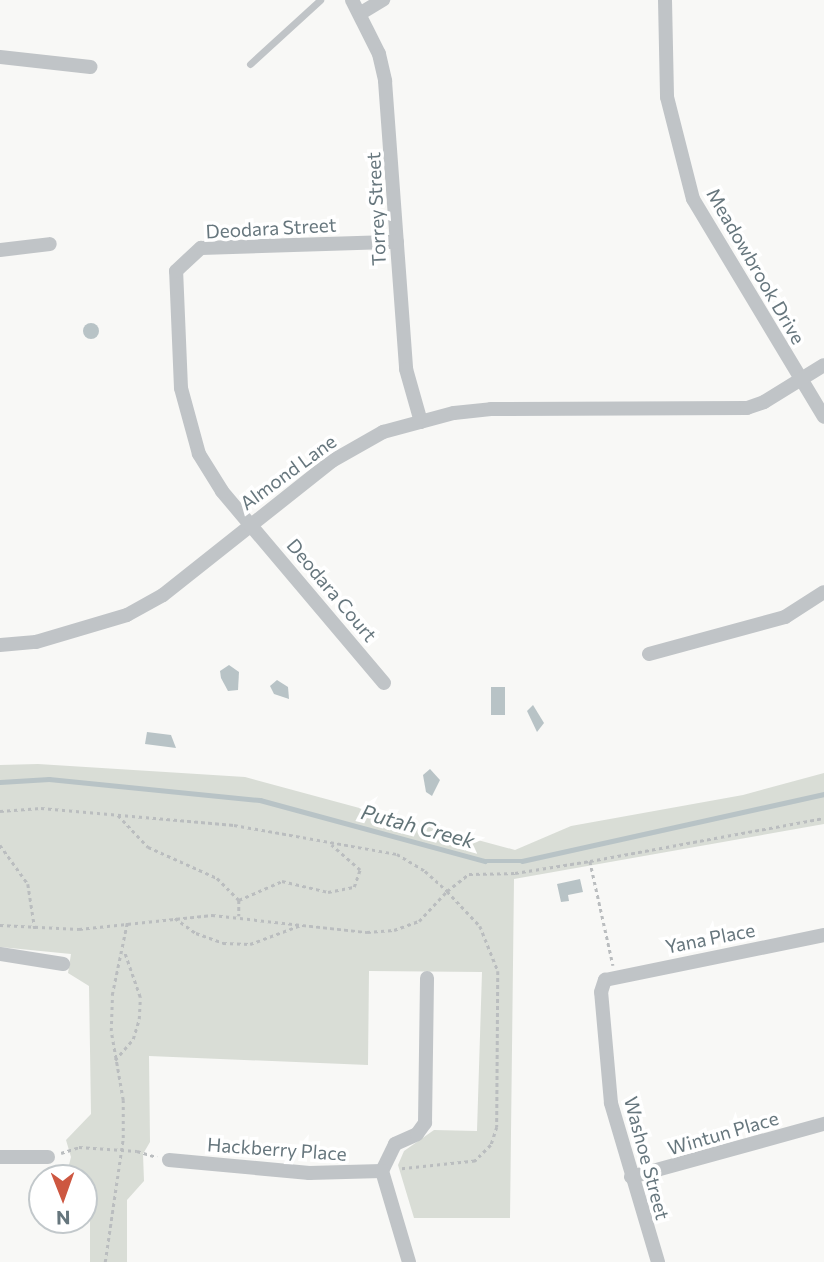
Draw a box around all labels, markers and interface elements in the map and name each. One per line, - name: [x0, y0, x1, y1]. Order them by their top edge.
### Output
- street label: Torrey Street: [362, 152, 390, 266]
- street label: Meadowbrook Drive: [702, 184, 810, 348]
- street label: Deodara Street: [205, 213, 337, 243]
- street label: Almond Lane: [236, 430, 340, 514]
- street label: Deodara Court: [282, 534, 382, 646]
- water label: Putah Creek: [358, 799, 478, 853]
- street label: Yana Place: [663, 918, 757, 958]
- street label: Washoe Street: [620, 1094, 674, 1222]
- street label: Wintun Place: [665, 1106, 781, 1160]
- street label: Hackberry Place: [206, 1133, 348, 1165]
- north arrow: [28, 1164, 98, 1234]
- text: N: [56, 1207, 71, 1230]

